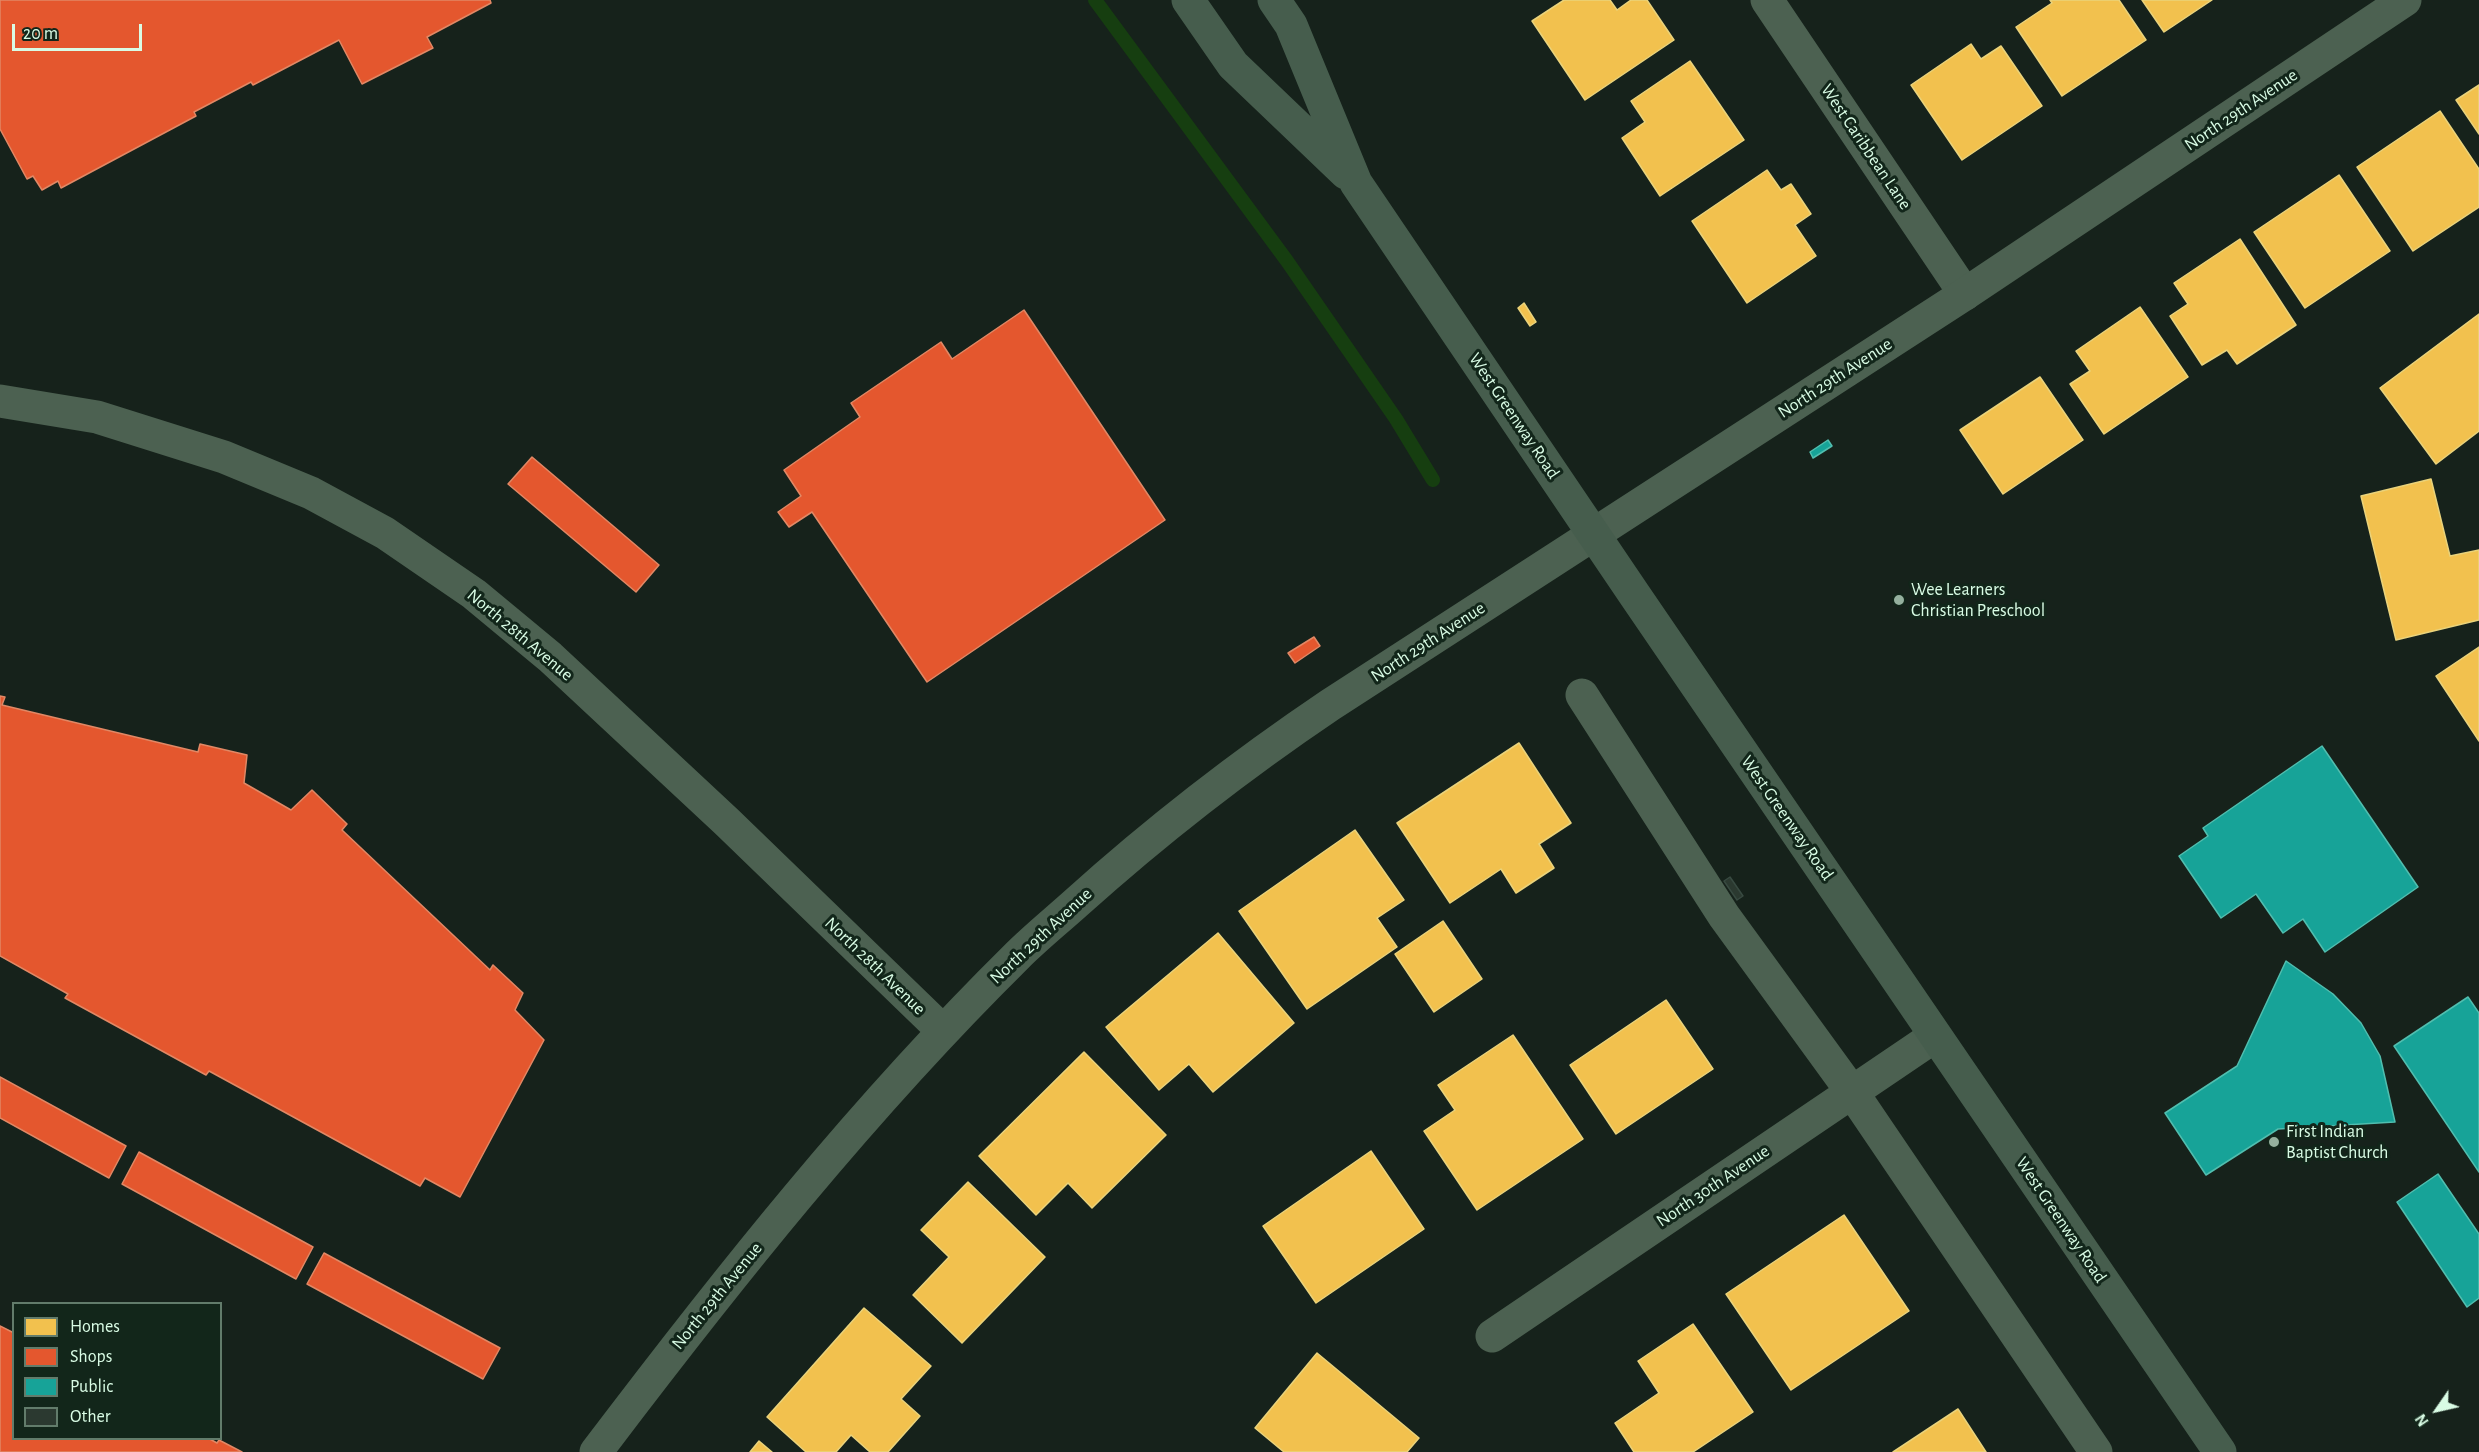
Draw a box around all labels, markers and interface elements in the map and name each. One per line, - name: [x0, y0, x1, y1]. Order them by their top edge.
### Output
- scale bar: [15, 12, 146, 50]
- text: 20 m: [23, 25, 58, 43]
- street label: North 29th Avenue: [2180, 64, 2302, 156]
- street label: West Caribbean Lane: [1816, 80, 1916, 214]
- street label: North 29th Avenue: [1774, 333, 1896, 423]
- street label: West Greenway Road: [1464, 349, 1564, 483]
- place label: Wee Learners Christian Preschool: [1911, 579, 2045, 622]
- street label: North 28th Avenue: [463, 584, 577, 686]
- marker: Wee Learners Christian Preschool: [1892, 593, 1906, 607]
- street label: North 29th Avenue: [1367, 597, 1489, 687]
- street label: West Greenway Road: [1736, 752, 1838, 884]
- street label: North 29th Avenue: [985, 883, 1097, 989]
- street label: North 28th Avenue: [820, 912, 930, 1020]
- place label: First Indian Baptist Church: [2286, 1121, 2388, 1164]
- marker: First Indian Baptist Church: [2267, 1135, 2281, 1149]
- street label: North 30th Avenue: [1652, 1140, 1774, 1232]
- street label: West Greenway Road: [2011, 1153, 2111, 1287]
- street label: North 29th Avenue: [667, 1238, 767, 1354]
- legend: [12, 1302, 222, 1440]
- text: Homes: [70, 1318, 120, 1336]
- text: Shops: [70, 1348, 112, 1366]
- text: Public: [70, 1378, 113, 1396]
- north arrow: [2407, 1380, 2467, 1440]
- text: Other: [70, 1408, 111, 1426]
- text: N: [2412, 1411, 2432, 1429]

